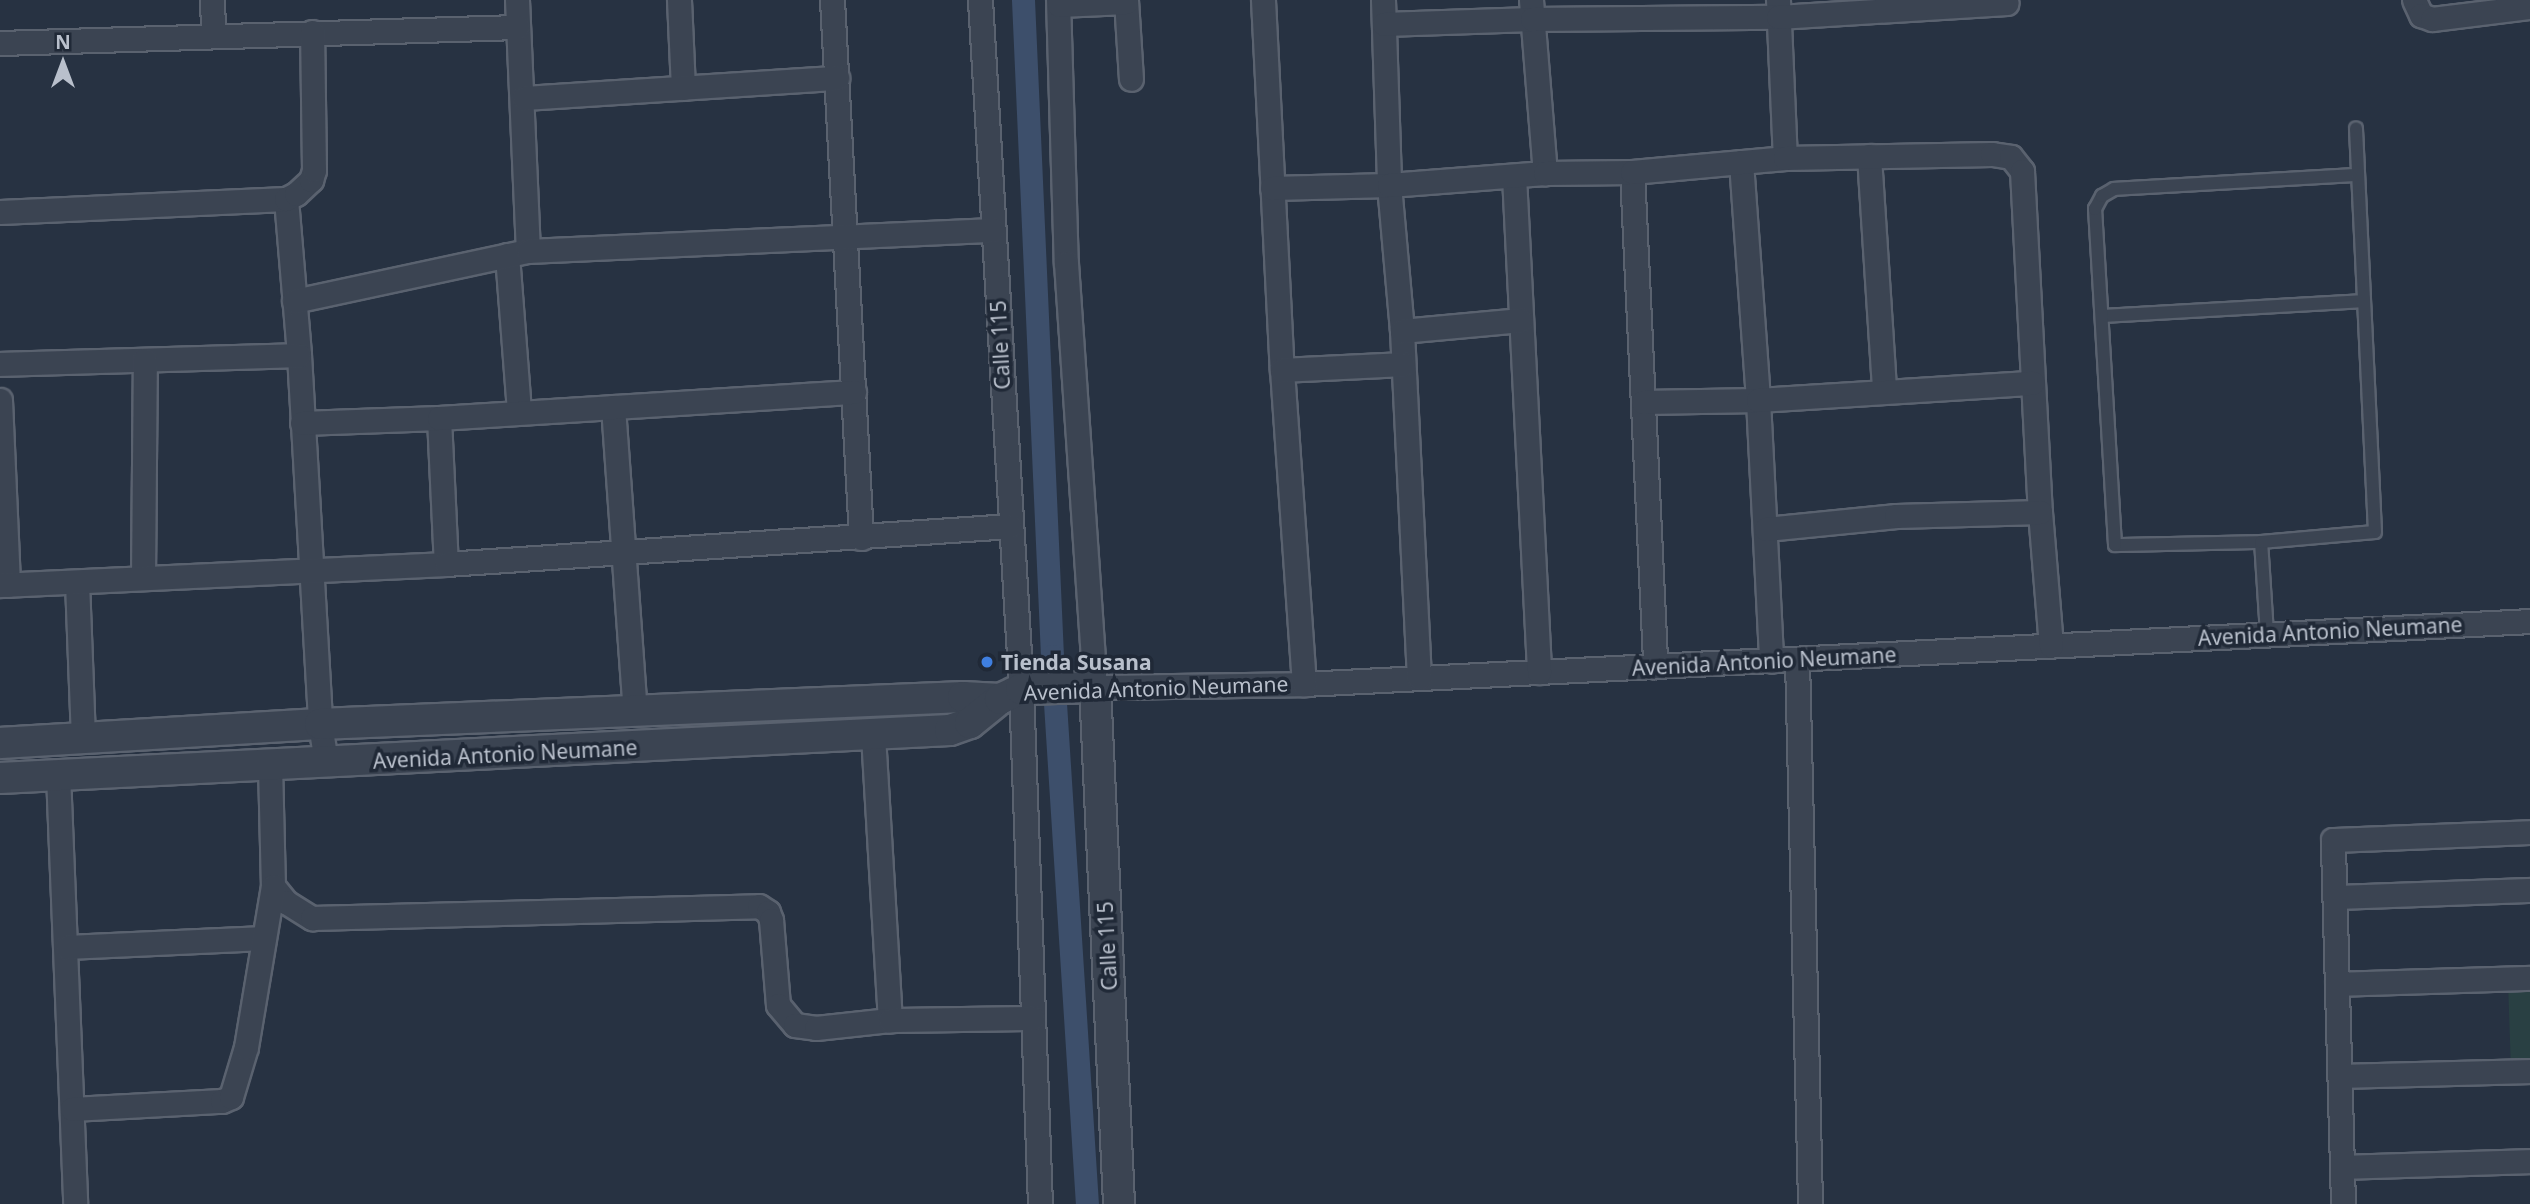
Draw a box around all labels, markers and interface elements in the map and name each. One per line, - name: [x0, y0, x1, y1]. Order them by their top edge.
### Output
- north arrow: [28, 28, 98, 98]
- text: N: [55, 29, 71, 55]
- street label: Calle 115: [985, 300, 1015, 390]
- street label: Avenida Antonio Neumane: [2197, 611, 2463, 651]
- street label: Avenida Antonio Neumane: [1631, 641, 1897, 681]
- place label: Tienda Susana: [1001, 649, 1151, 675]
- marker: Tienda Susana: [979, 654, 995, 670]
- street label: Avenida Antonio Neumane: [1023, 671, 1289, 705]
- street label: Avenida Antonio Neumane: [372, 734, 638, 774]
- street label: Calle 115: [1092, 901, 1122, 991]

